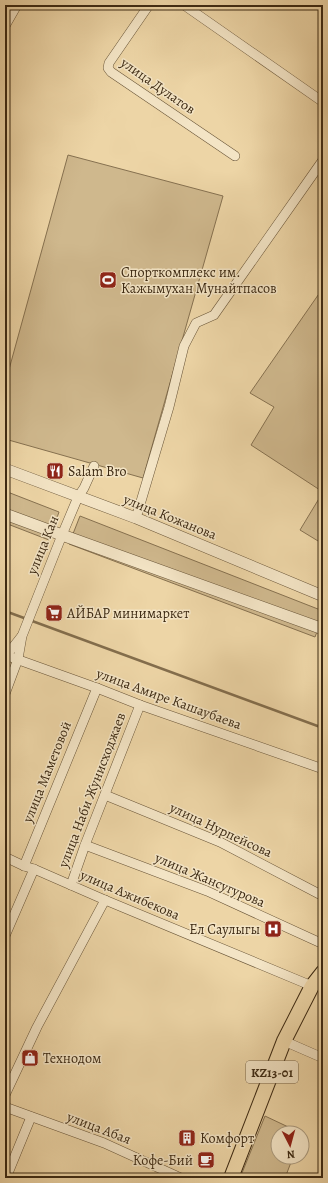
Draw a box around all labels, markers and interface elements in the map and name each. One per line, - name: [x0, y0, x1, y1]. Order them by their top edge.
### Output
- street label: улица Дулатов: [116, 53, 199, 119]
- place label: Спорткомплекс им. Кажымухан Мунайтпасов: [121, 263, 277, 298]
- sports icon: Спорткомплекс им. Кажымухан Мунайтпасов: [98, 270, 118, 290]
- restaurant icon: Salam Bro: [45, 461, 65, 481]
- place label: Salam Bro: [68, 462, 126, 481]
- street label: улица Кожанова: [120, 489, 220, 545]
- street label: улица Кан: [22, 513, 63, 578]
- supermarket icon: АЙБАР минимаркет: [44, 603, 64, 623]
- place label: АЙБАР минимаркет: [66, 604, 189, 623]
- street label: улица Амире Кашаубаева: [93, 664, 245, 734]
- street label: улица Наби Жунисходжаев: [53, 709, 131, 871]
- street label: улица Маметовой: [18, 719, 76, 826]
- street label: улица Нурпейсова: [166, 798, 276, 862]
- street label: улица Жансугурова: [151, 848, 268, 912]
- street label: улица Ажибекова: [76, 865, 183, 925]
- hospital icon: Ел Саулыгы: [263, 919, 283, 939]
- place label: Ел Саулыгы: [189, 920, 260, 939]
- shop icon: Технодом: [20, 1048, 40, 1068]
- place label: Технодом: [43, 1049, 101, 1068]
- road number: KZ13-01: [246, 1061, 298, 1083]
- street label: улица Абая: [63, 1107, 134, 1149]
- north arrow: [270, 1125, 310, 1165]
- building icon: Комфорт: [177, 1128, 197, 1148]
- place label: Комфорт: [200, 1129, 254, 1148]
- text: N: [286, 1147, 296, 1162]
- cafe icon: Кофе-Бий: [196, 1150, 216, 1170]
- place label: Кофе-Бий: [133, 1151, 193, 1170]

